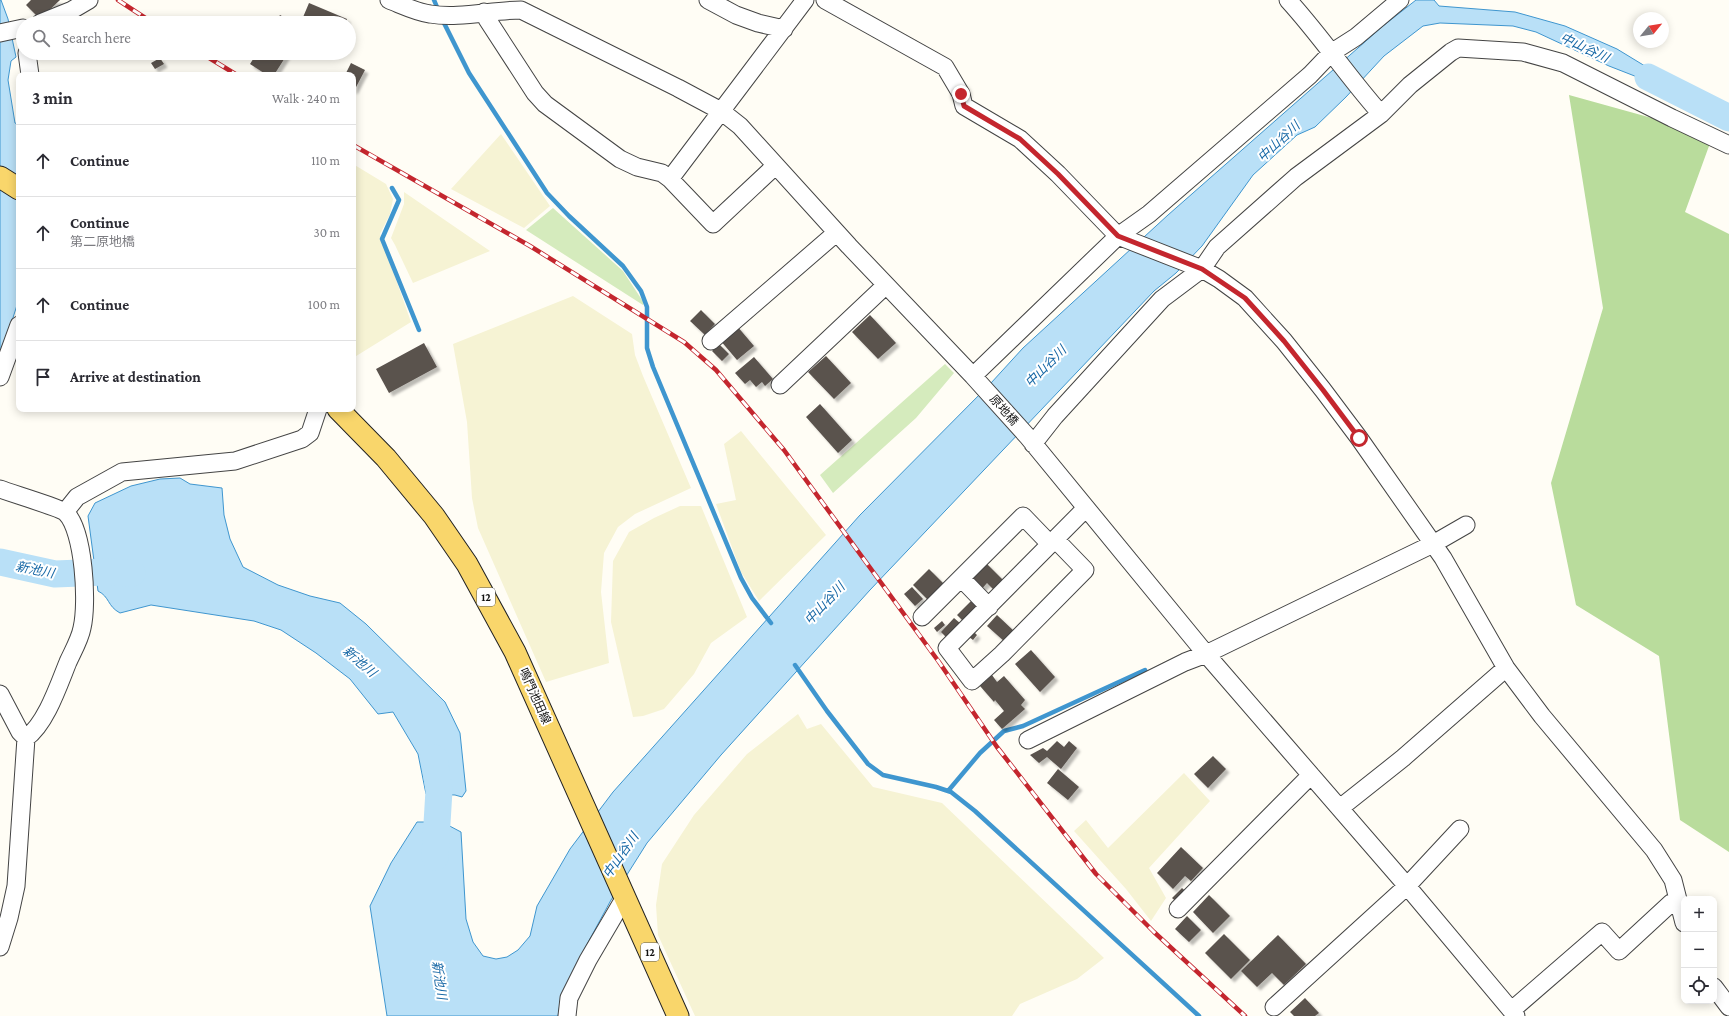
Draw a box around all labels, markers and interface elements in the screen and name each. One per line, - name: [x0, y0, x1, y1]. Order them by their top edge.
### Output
- north arrow: [1633, 12, 1669, 48]
- search box: [16, 16, 356, 60]
- icon: search: [30, 27, 52, 49]
- text: Search here: [62, 30, 131, 46]
- water label: 中山谷川: [1558, 30, 1613, 66]
- route end: [952, 85, 970, 103]
- text: 3 min: [32, 89, 73, 108]
- text: Walk · 240 m: [272, 91, 340, 106]
- water label: 中山谷川: [1254, 117, 1304, 165]
- icon: ahead: [32, 150, 54, 172]
- text: Continue: [70, 153, 129, 169]
- text: 110 m: [311, 153, 340, 168]
- text: Continue: [70, 215, 129, 231]
- icon: ahead: [32, 222, 54, 244]
- text: 30 m: [314, 225, 340, 240]
- text: 第二原地橋: [70, 234, 135, 249]
- icon: ahead: [32, 294, 54, 316]
- text: Continue: [70, 297, 129, 313]
- text: 100 m: [308, 297, 340, 312]
- water label: 中山谷川: [1022, 341, 1070, 390]
- icon: arrive: [32, 366, 54, 388]
- text: Arrive at destination: [70, 369, 201, 385]
- street label: 原地橋: [987, 392, 1021, 428]
- route start: [1350, 429, 1368, 447]
- water label: 新池川: [14, 558, 57, 581]
- water label: 中山谷川: [801, 578, 849, 627]
- road number: 12: [477, 588, 495, 606]
- water label: 新池川: [340, 643, 381, 681]
- street label: 鳴門池田線: [516, 666, 554, 726]
- water label: 中山谷川: [599, 828, 643, 881]
- map controls: [1681, 896, 1717, 1004]
- button: +: [1681, 896, 1717, 932]
- button: −: [1681, 932, 1717, 968]
- road number: 12: [641, 943, 659, 961]
- water label: 新池川: [429, 960, 450, 1002]
- button: locate: [1681, 968, 1717, 1004]

